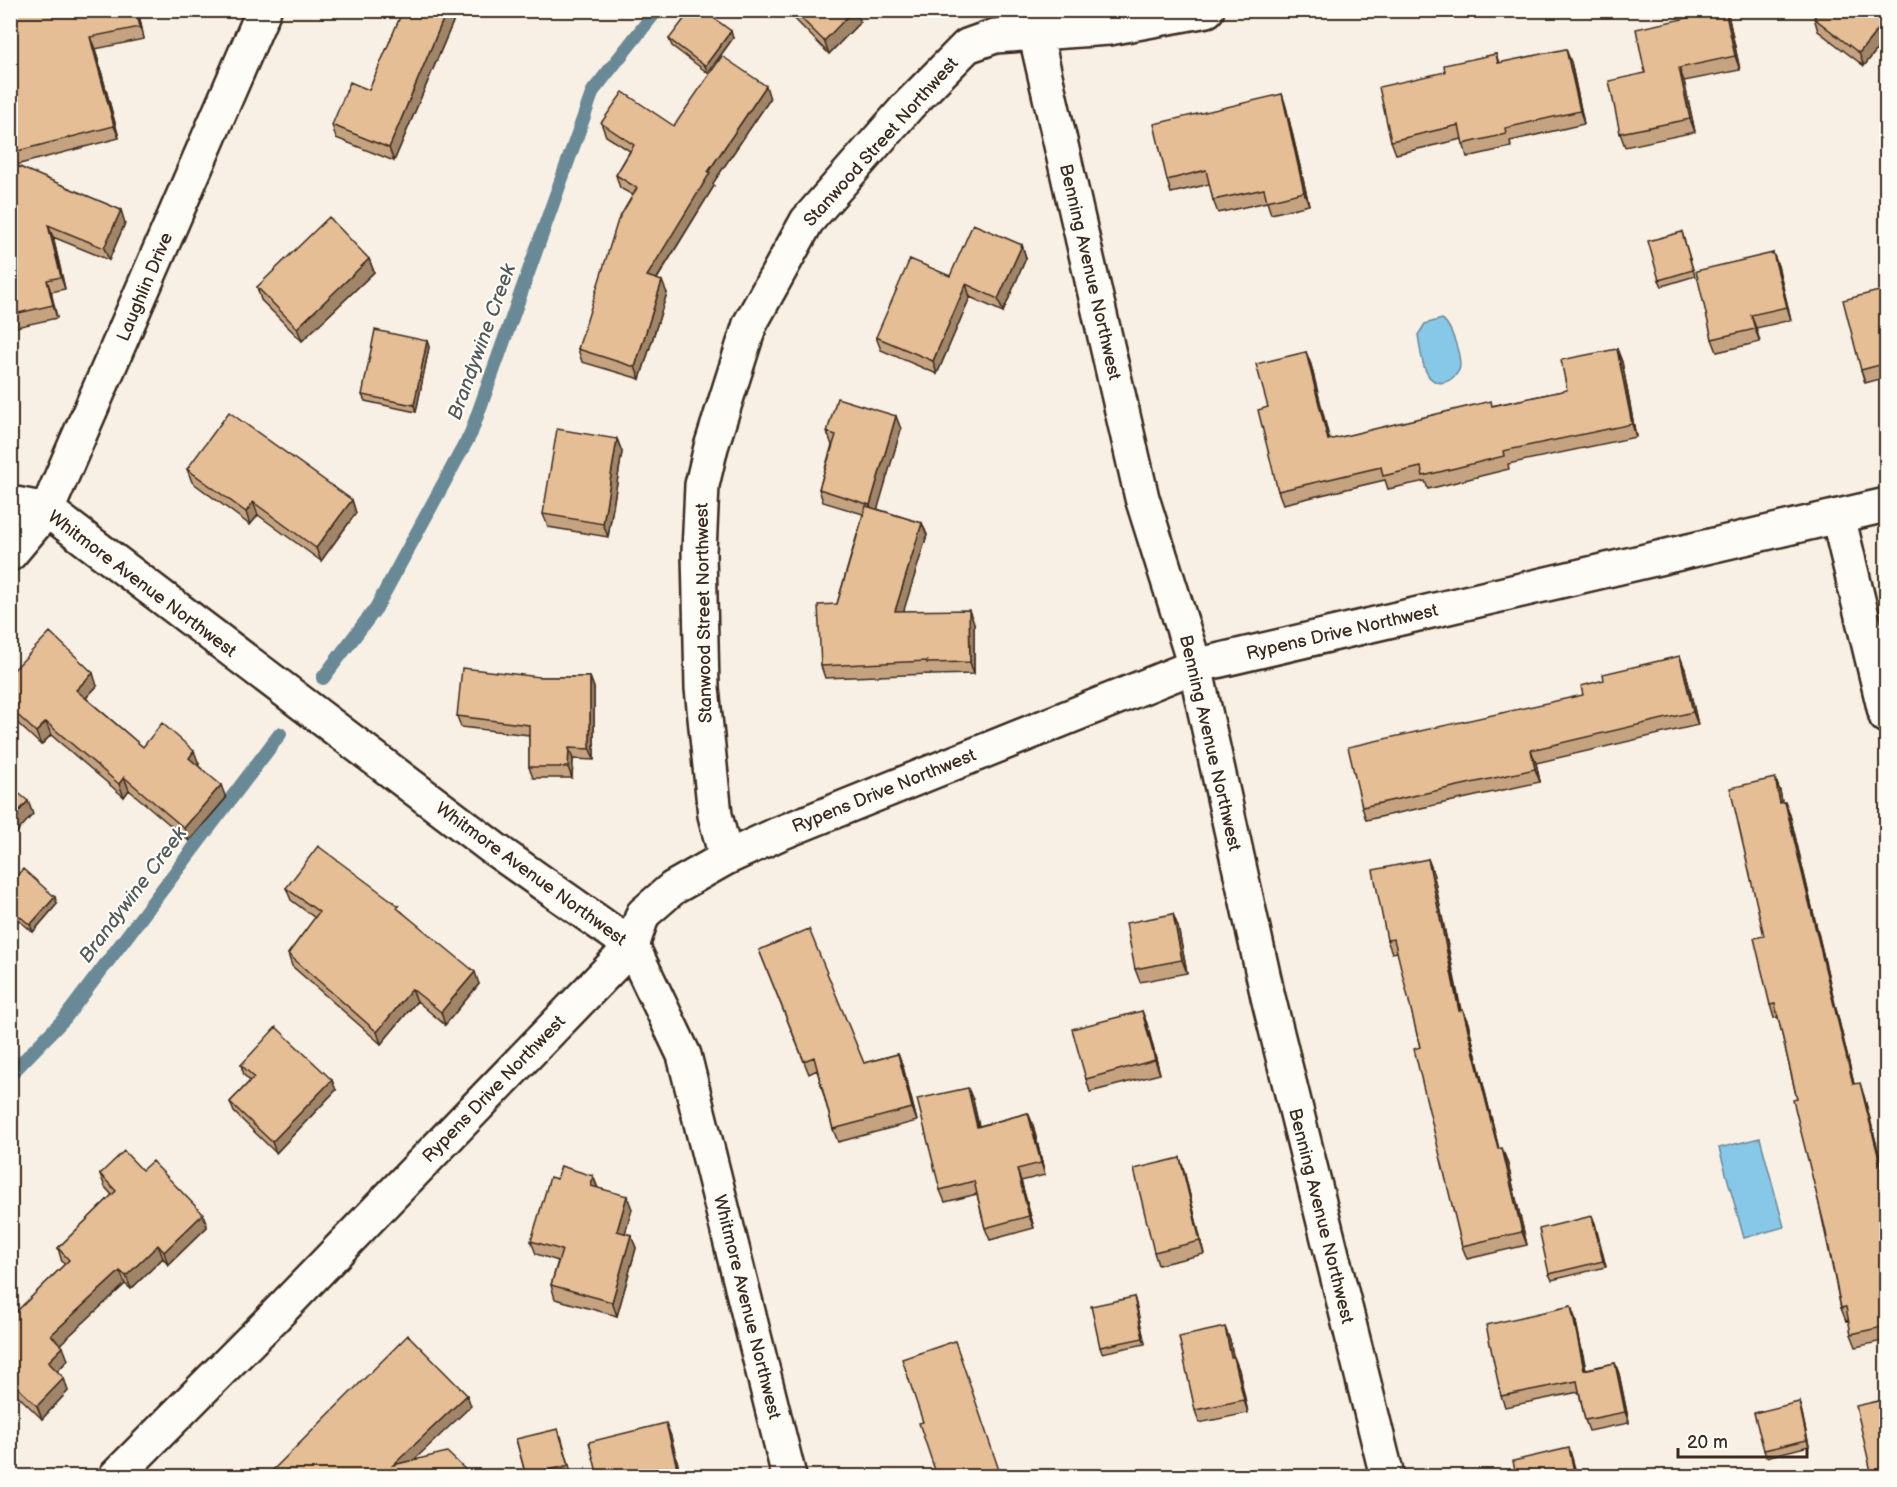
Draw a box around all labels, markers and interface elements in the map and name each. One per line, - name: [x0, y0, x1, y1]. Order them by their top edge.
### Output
- street label: Stanwood Street Northwest: [799, 53, 963, 231]
- street label: Benning Avenue Northwest: [1055, 162, 1125, 383]
- street label: Laughlin Drive: [113, 229, 177, 344]
- water label: Brandywine Creek: [443, 260, 522, 423]
- street label: Stanwood Street Northwest: [692, 502, 716, 723]
- street label: Whitmore Avenue Northwest: [44, 506, 241, 662]
- street label: Rypens Drive Northwest: [1244, 600, 1440, 664]
- street label: Benning Avenue Northwest: [1175, 633, 1245, 854]
- street label: Rypens Drive Northwest: [789, 744, 979, 837]
- street label: Whitmore Avenue Northwest: [432, 798, 631, 950]
- water label: Brandywine Creek: [74, 821, 193, 968]
- street label: Rypens Drive Northwest: [418, 1011, 570, 1167]
- street label: Benning Avenue Northwest: [1284, 1106, 1358, 1326]
- street label: Whitmore Avenue Northwest: [709, 1193, 785, 1422]
- scale bar: [1678, 1421, 1807, 1459]
- text: 20 m: [1687, 1432, 1728, 1453]

